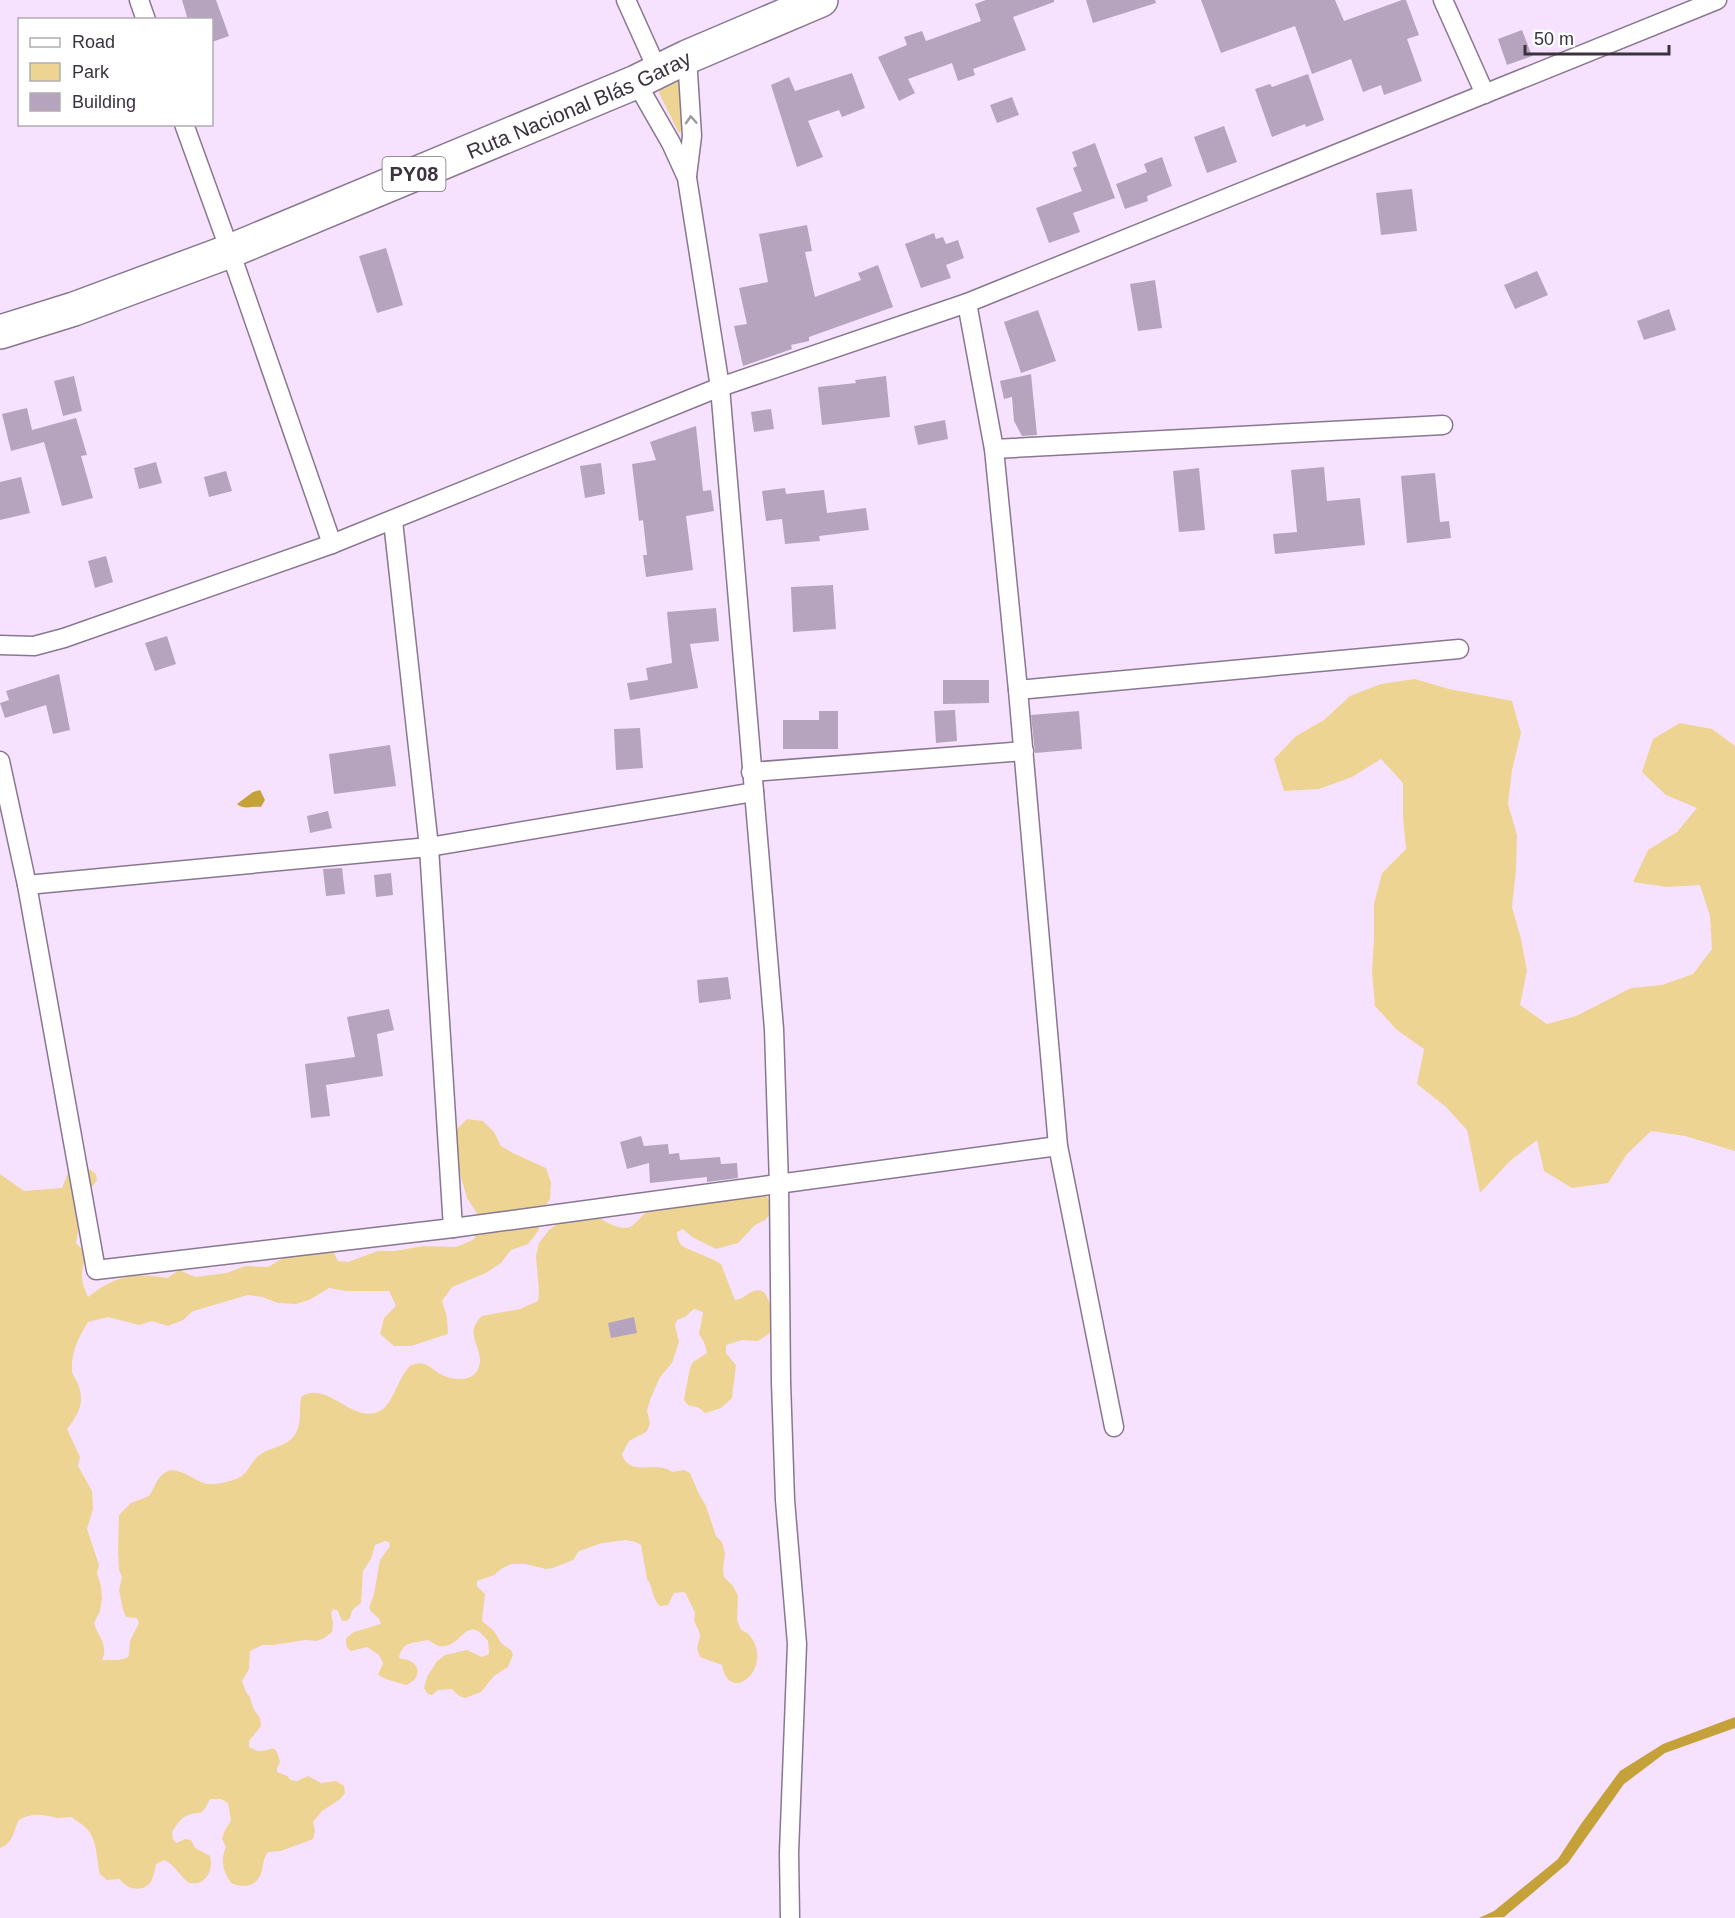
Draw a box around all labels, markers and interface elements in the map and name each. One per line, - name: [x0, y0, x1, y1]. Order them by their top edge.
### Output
- legend: [18, 18, 213, 126]
- scale bar: [1525, 18, 1669, 56]
- text: 50 m: [1534, 29, 1574, 49]
- text: Road: [72, 32, 115, 52]
- street label: Ruta Nacional Blás Garay: [463, 45, 695, 163]
- text: Park: [72, 62, 110, 82]
- text: Building: [72, 92, 136, 112]
- one-way arrow: [685, 115, 698, 124]
- road number: PY08: [382, 157, 446, 191]

